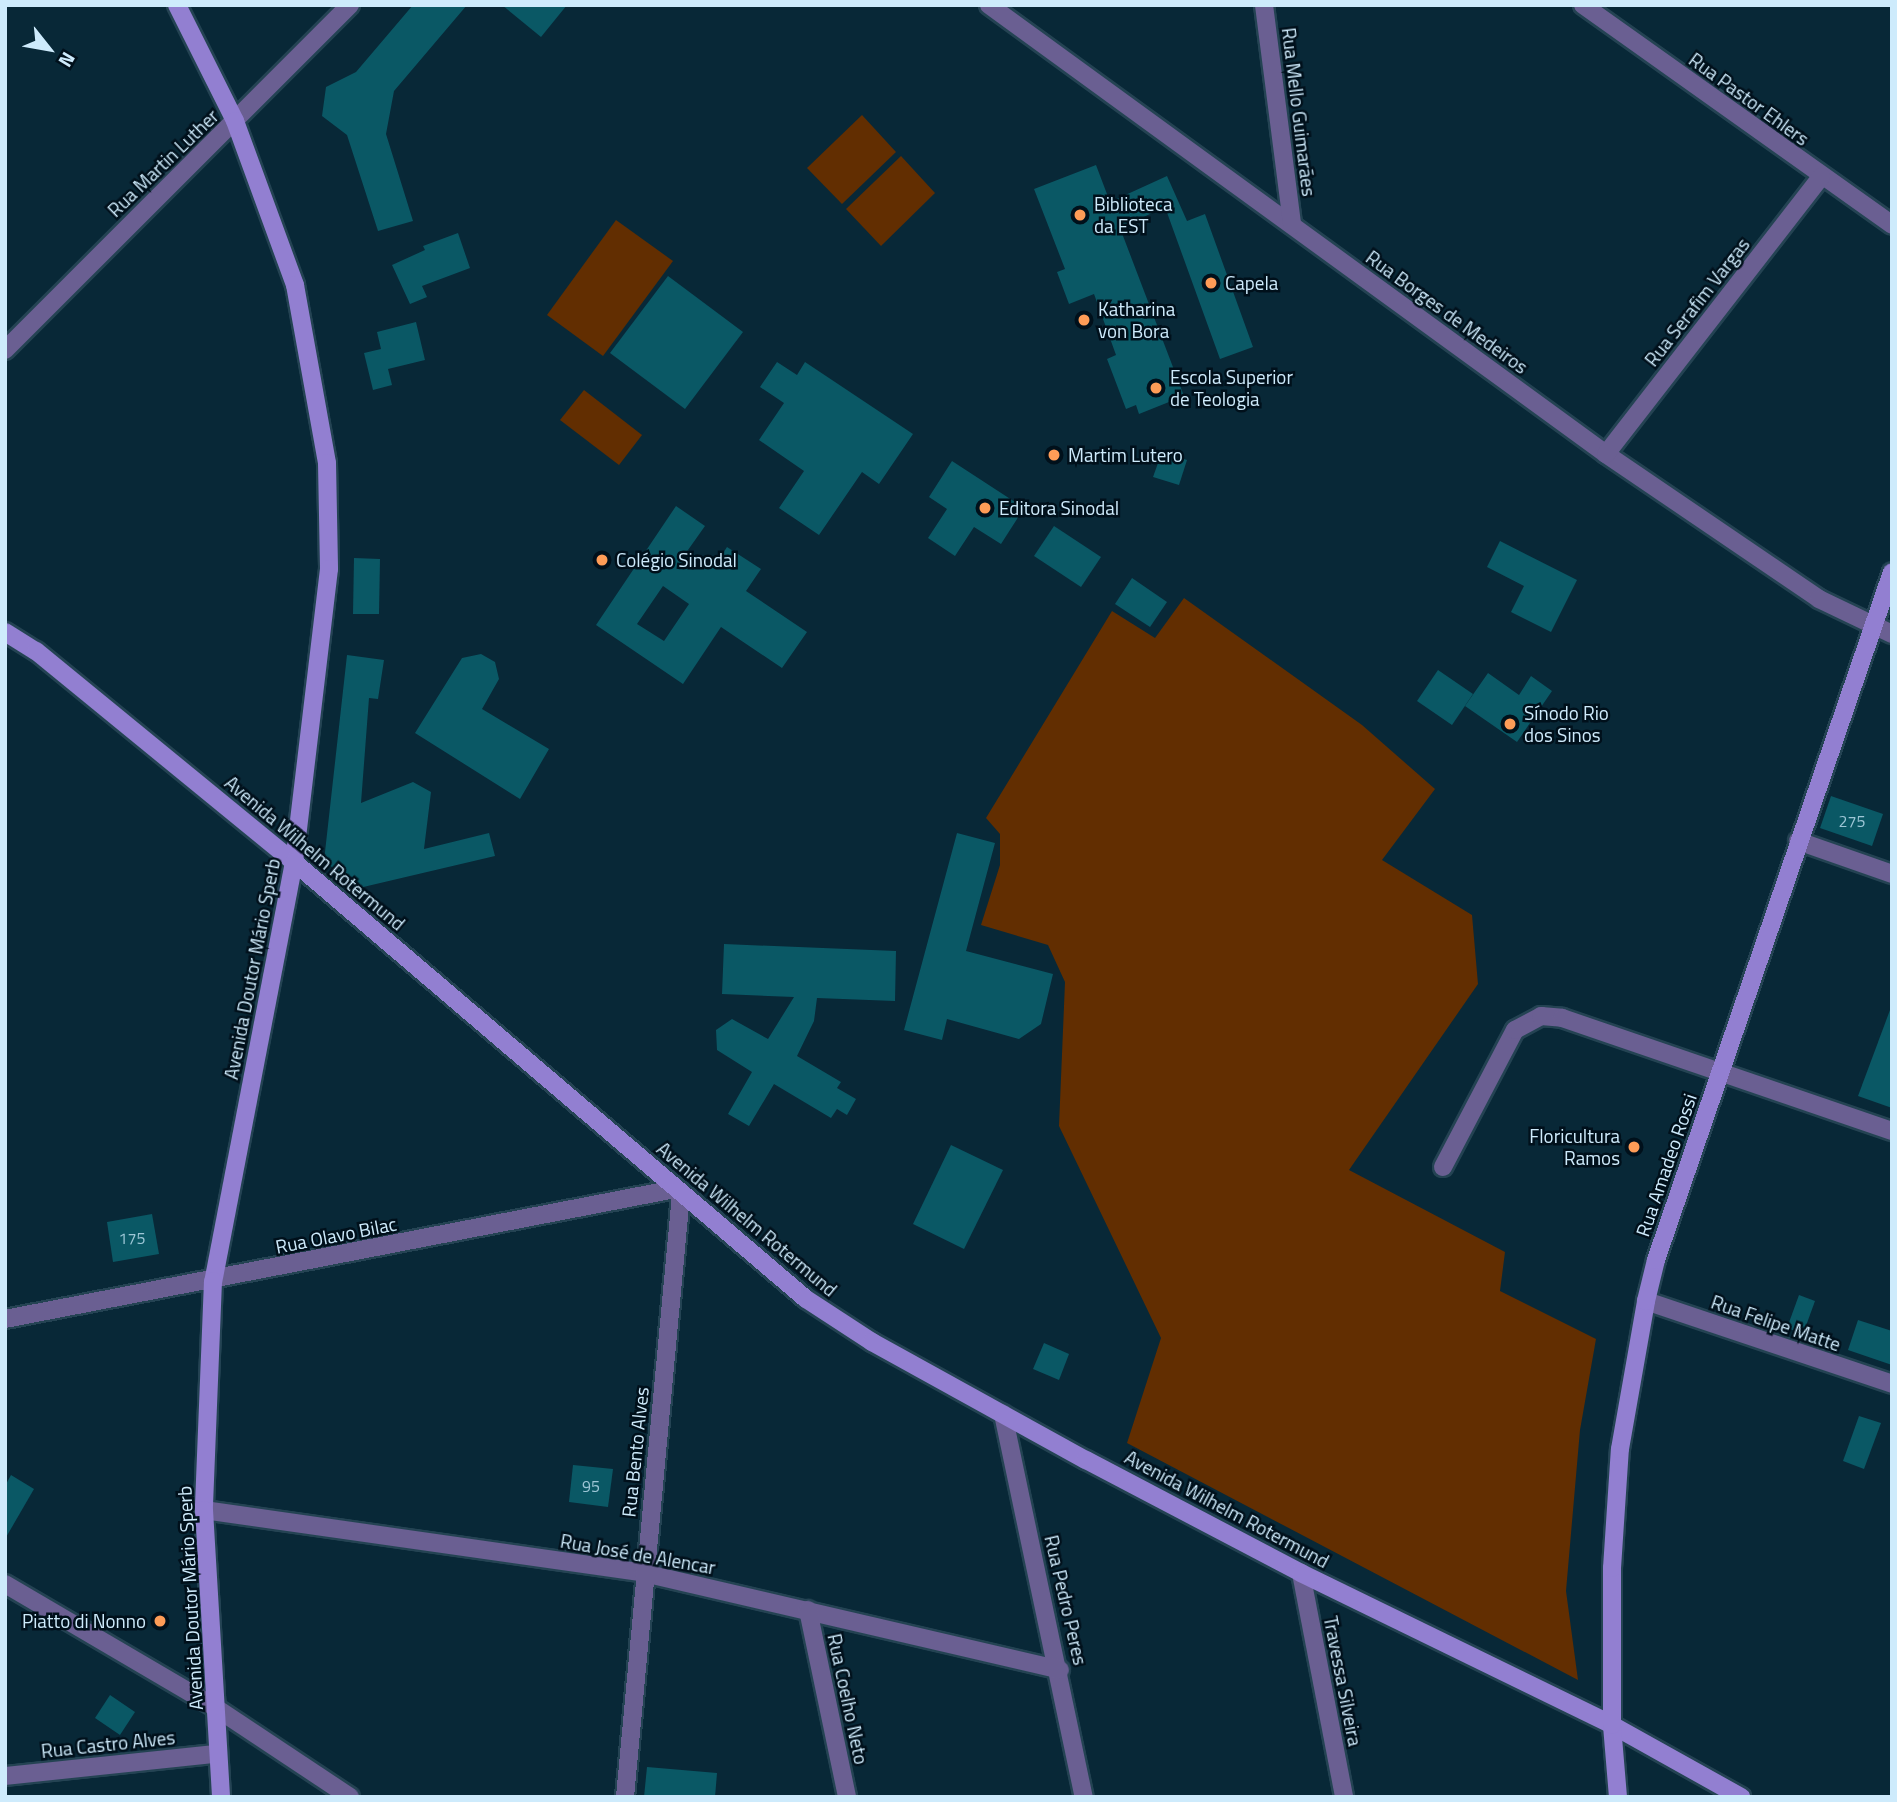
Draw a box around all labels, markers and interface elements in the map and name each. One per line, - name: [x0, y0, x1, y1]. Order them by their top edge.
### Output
- north arrow: [14, 14, 84, 84]
- street label: Rua Mello Guimarães: [1277, 26, 1321, 198]
- text: N: [52, 47, 83, 73]
- street label: Rua Pastor Ehlers: [1685, 48, 1813, 150]
- street label: Rua Martin Luther: [103, 104, 223, 222]
- place label: Biblioteca da EST: [1094, 193, 1172, 237]
- marker: Biblioteca da EST: [1072, 207, 1088, 223]
- street label: Rua Serafim Vargas: [1640, 233, 1754, 371]
- street label: Rua Borges de Medeiros: [1362, 246, 1532, 378]
- place label: Capela: [1225, 272, 1278, 294]
- marker: Capela: [1203, 275, 1219, 291]
- place label: Katharina von Bora: [1098, 298, 1175, 342]
- marker: Katharina von Bora: [1076, 312, 1092, 328]
- place label: Escola Superior de Teologia: [1170, 366, 1293, 410]
- marker: Escola Superior de Teologia: [1148, 380, 1164, 396]
- place label: Martim Lutero: [1068, 444, 1183, 466]
- marker: Martim Lutero: [1046, 447, 1062, 463]
- place label: Editora Sinodal: [999, 497, 1119, 519]
- marker: Editora Sinodal: [977, 500, 993, 516]
- place label: Colégio Sinodal: [616, 549, 737, 571]
- marker: Colégio Sinodal: [594, 552, 610, 568]
- place label: Sínodo Rio dos Sinos: [1524, 702, 1609, 746]
- marker: Sínodo Rio dos Sinos: [1502, 716, 1518, 732]
- street label: Avenida Wilhelm Rotermund: [220, 771, 410, 935]
- house number: 275: [1839, 811, 1865, 831]
- street label: Avenida Doutor Mário Sperb: [219, 857, 285, 1081]
- street label: Rua Amadeo Rossi: [1631, 1091, 1701, 1239]
- place label: Floricultura Ramos: [1529, 1125, 1620, 1169]
- street label: Avenida Wilhelm Rotermund: [652, 1137, 842, 1301]
- marker: Floricultura Ramos: [1626, 1139, 1642, 1155]
- street label: Rua Olavo Bilac: [273, 1212, 399, 1258]
- house number: 175: [119, 1228, 145, 1248]
- street label: Rua Felipe Matte: [1708, 1290, 1844, 1356]
- street label: Rua Bento Alves: [617, 1386, 653, 1518]
- street label: Avenida Wilhelm Rotermund: [1121, 1445, 1333, 1573]
- house number: 95: [582, 1476, 600, 1496]
- street label: Avenida Doutor Mário Sperb: [173, 1485, 207, 1711]
- street label: Rua José de Alencar: [559, 1529, 717, 1579]
- street label: Rua Pedro Peres: [1040, 1533, 1092, 1667]
- place label: Piatto di Nonno: [22, 1610, 146, 1632]
- marker: Piatto di Nonno: [152, 1613, 168, 1629]
- street label: Travessa Silveira: [1319, 1614, 1367, 1748]
- street label: Rua Coelho Neto: [823, 1632, 873, 1766]
- street label: Rua Castro Alves: [40, 1726, 176, 1762]

